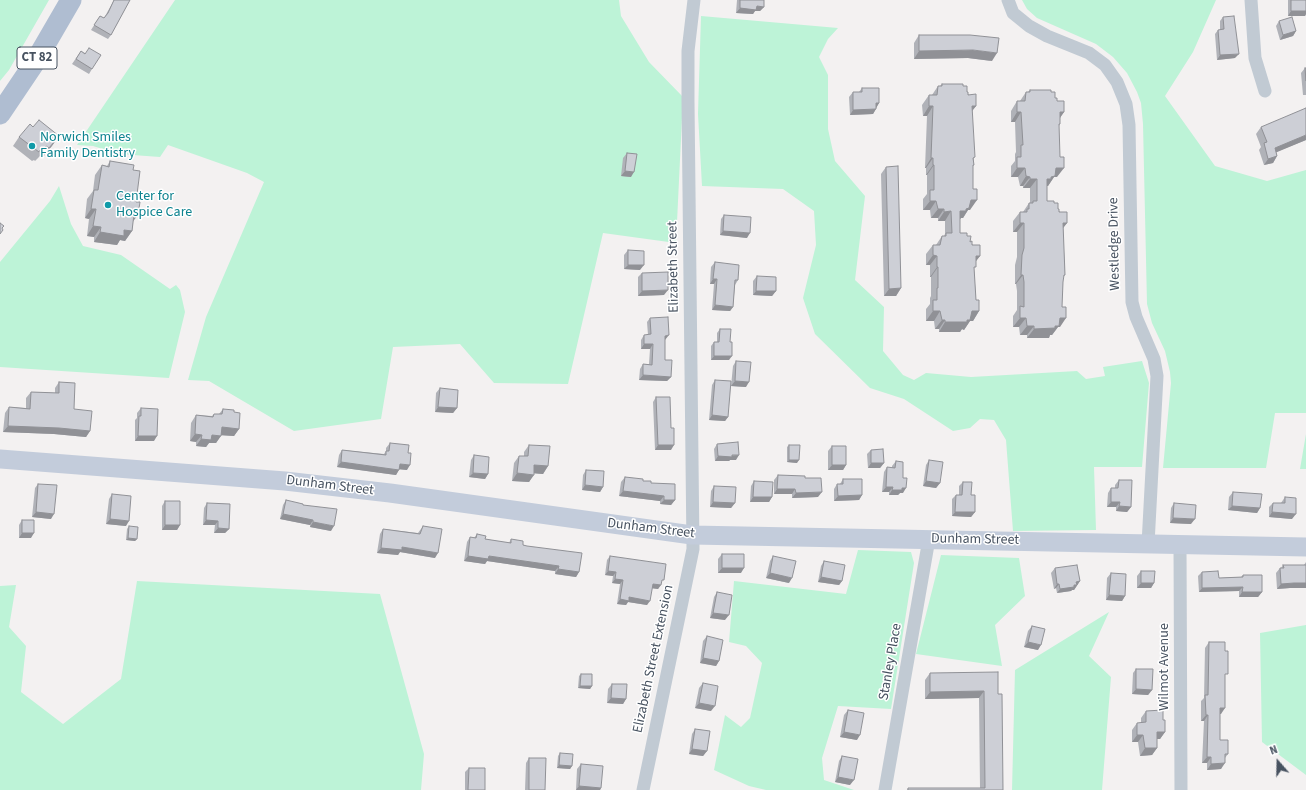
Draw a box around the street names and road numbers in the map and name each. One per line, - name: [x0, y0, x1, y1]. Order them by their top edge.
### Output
- road number: CT 82: [17, 47, 57, 69]
- street label: Westledge Drive: [1106, 197, 1124, 291]
- street label: Elizabeth Street: [665, 221, 683, 313]
- street label: Dunham Street: [285, 472, 375, 500]
- street label: Dunham Street: [606, 515, 696, 543]
- street label: Dunham Street: [931, 531, 1019, 549]
- street label: Elizabeth Street Extension: [630, 583, 678, 735]
- street label: Stanley Place: [876, 622, 906, 702]
- street label: Wilmot Avenue: [1157, 623, 1173, 711]

